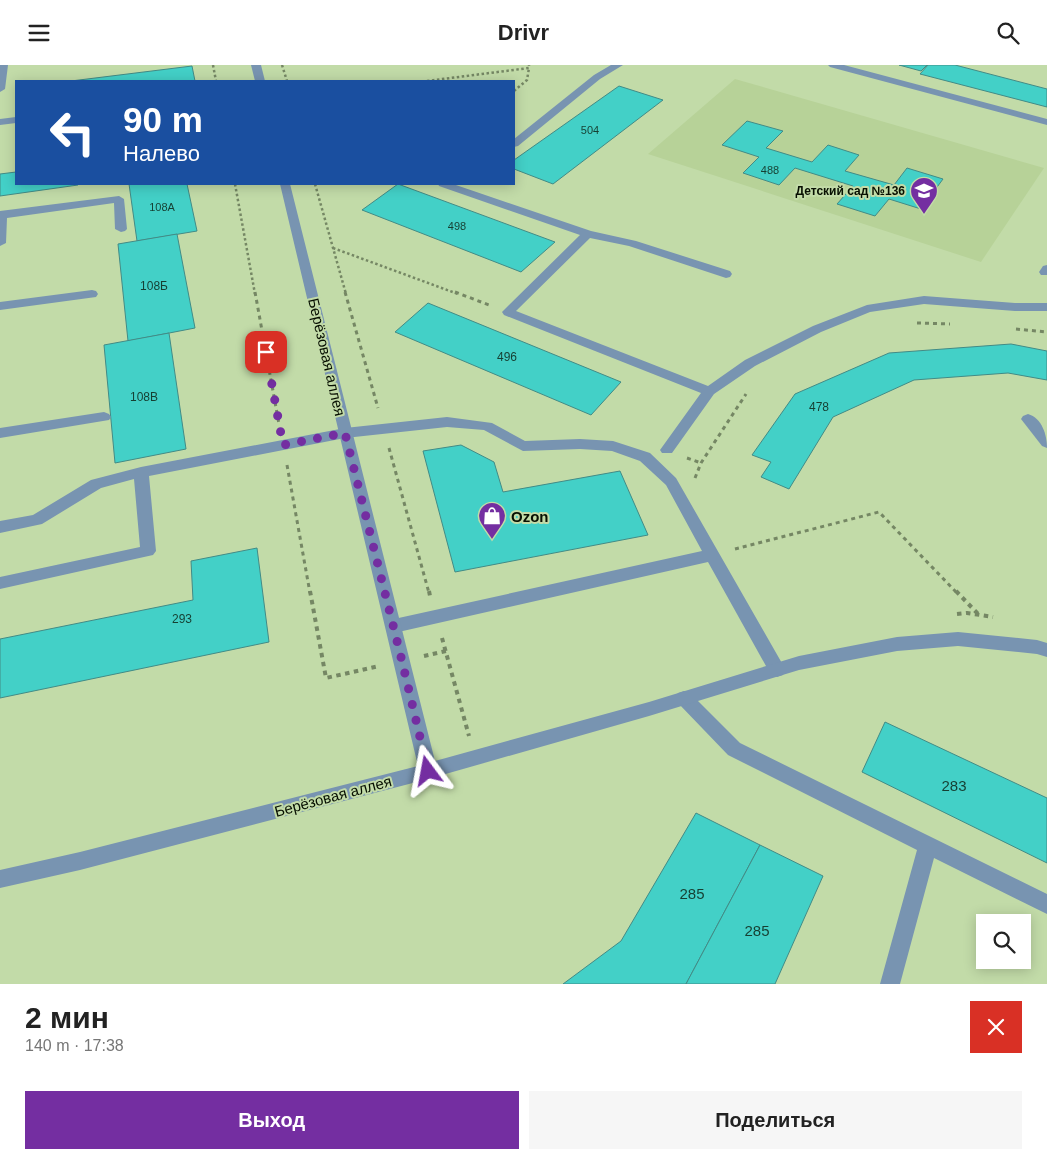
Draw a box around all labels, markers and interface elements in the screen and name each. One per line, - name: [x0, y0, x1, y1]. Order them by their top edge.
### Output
- icon: menu: [25, 19, 53, 47]
- icon: search: [994, 19, 1022, 47]
- text: Drivr: [498, 20, 549, 45]
- icon: left: [40, 100, 105, 165]
- text: 90 m: [123, 100, 203, 139]
- house number: 504: [581, 124, 599, 136]
- text: Налево: [123, 141, 200, 166]
- house number: 488: [761, 164, 779, 176]
- school or university icon: Детский сад №136: [909, 176, 939, 215]
- place label: Детский сад №136: [795, 184, 905, 198]
- house number: 108А: [149, 201, 176, 213]
- house number: 498: [448, 220, 466, 232]
- house number: 108Б: [140, 279, 168, 293]
- street label: Берёзовая аллея: [305, 296, 349, 418]
- pin: [245, 331, 287, 373]
- icon: arrive: [252, 338, 280, 366]
- house number: 496: [497, 350, 517, 364]
- house number: 108В: [130, 390, 158, 404]
- house number: 478: [809, 400, 829, 414]
- shop icon: Ozon: [477, 501, 507, 540]
- place label: Ozon: [511, 508, 549, 525]
- house number: 293: [172, 612, 192, 626]
- position arrow: [401, 744, 453, 796]
- street label: Берёзовая аллея: [273, 772, 393, 820]
- house number: 283: [941, 777, 967, 794]
- house number: 285: [679, 885, 705, 902]
- map controls: [976, 914, 1031, 969]
- button: search: [976, 914, 1031, 969]
- house number: 285: [744, 922, 770, 939]
- text: 2 мин: [25, 1001, 109, 1034]
- button: close: [970, 1001, 1022, 1053]
- text: 140 m · 17:38: [25, 1037, 124, 1054]
- button: Выход: [25, 1091, 519, 1149]
- button: Поделиться: [529, 1091, 1022, 1149]

